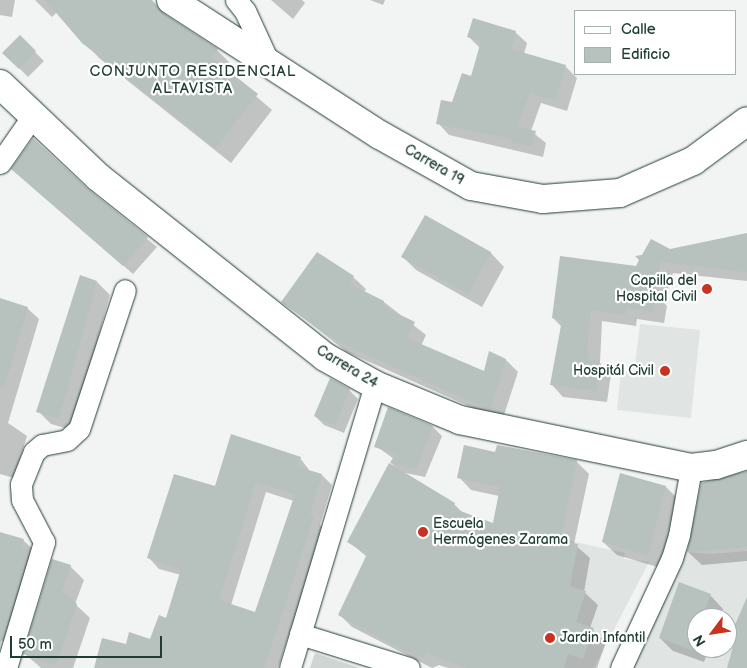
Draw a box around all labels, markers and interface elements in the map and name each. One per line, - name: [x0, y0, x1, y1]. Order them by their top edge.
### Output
- legend: [574, 10, 737, 75]
- text: Calle: [621, 20, 656, 39]
- text: Edificio: [621, 45, 670, 64]
- district label: CONJUNTO RESIDENCIAL ALTAVISTA: [87, 62, 299, 97]
- street label: Carrera 19: [401, 141, 467, 189]
- place label: Capilla del Hospital Civil: [616, 273, 697, 306]
- marker: Capilla del Hospital Civil: [701, 283, 713, 295]
- street label: Carrera 24: [313, 342, 381, 392]
- place label: Hospitál Civil: [573, 363, 654, 379]
- marker: Hospitál Civil: [658, 364, 672, 378]
- place label: Escuela Hermógenes Zarama: [433, 516, 568, 548]
- marker: Escuela Hermógenes Zarama: [417, 526, 429, 538]
- north arrow: [687, 608, 737, 658]
- scale bar: [12, 626, 165, 658]
- place label: Jardin Infantil: [560, 630, 645, 646]
- marker: Jardin Infantil: [544, 632, 556, 644]
- text: N: [690, 632, 710, 649]
- text: 50 m: [18, 635, 52, 654]

